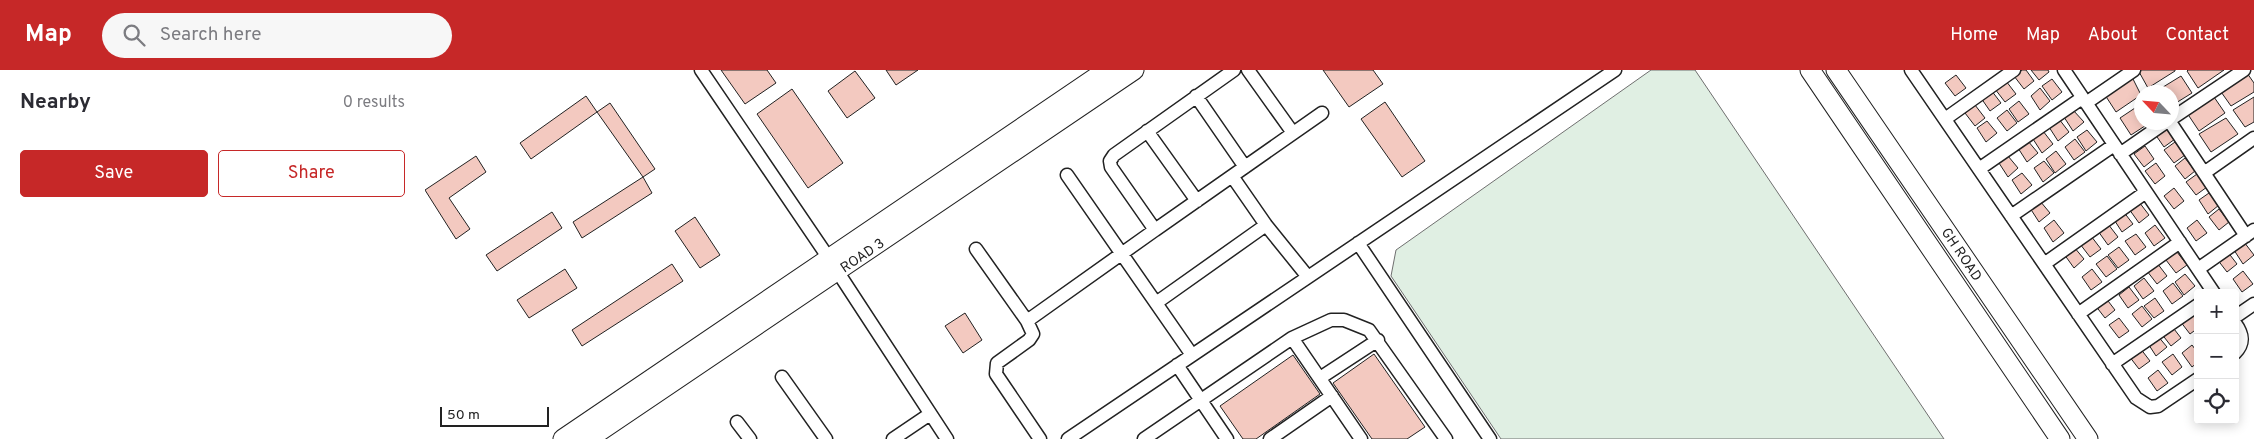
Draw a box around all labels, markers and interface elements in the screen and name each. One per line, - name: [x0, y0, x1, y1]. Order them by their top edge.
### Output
- search box: [102, 13, 452, 58]
- text: Map: [25, 20, 72, 50]
- icon: search: [120, 21, 148, 49]
- text: Search here: [160, 23, 261, 47]
- text: Home: [1950, 24, 1998, 47]
- text: Map: [2026, 24, 2060, 47]
- text: About: [2088, 24, 2137, 47]
- text: Contact: [2165, 24, 2229, 47]
- north arrow: [2134, 85, 2179, 130]
- text: Nearby: [20, 89, 91, 116]
- text: 0 results: [343, 93, 405, 113]
- button: Save: [20, 150, 208, 197]
- button: Share: [218, 150, 405, 197]
- street label: GH ROAD: [1937, 225, 1985, 285]
- street label: ROAD 3: [838, 235, 888, 277]
- map controls: [2194, 289, 2239, 424]
- button: +: [2194, 289, 2239, 334]
- button: −: [2194, 334, 2239, 379]
- button: locate: [2194, 379, 2239, 424]
- scale bar: [440, 404, 549, 427]
- text: 50 m: [447, 407, 480, 424]

